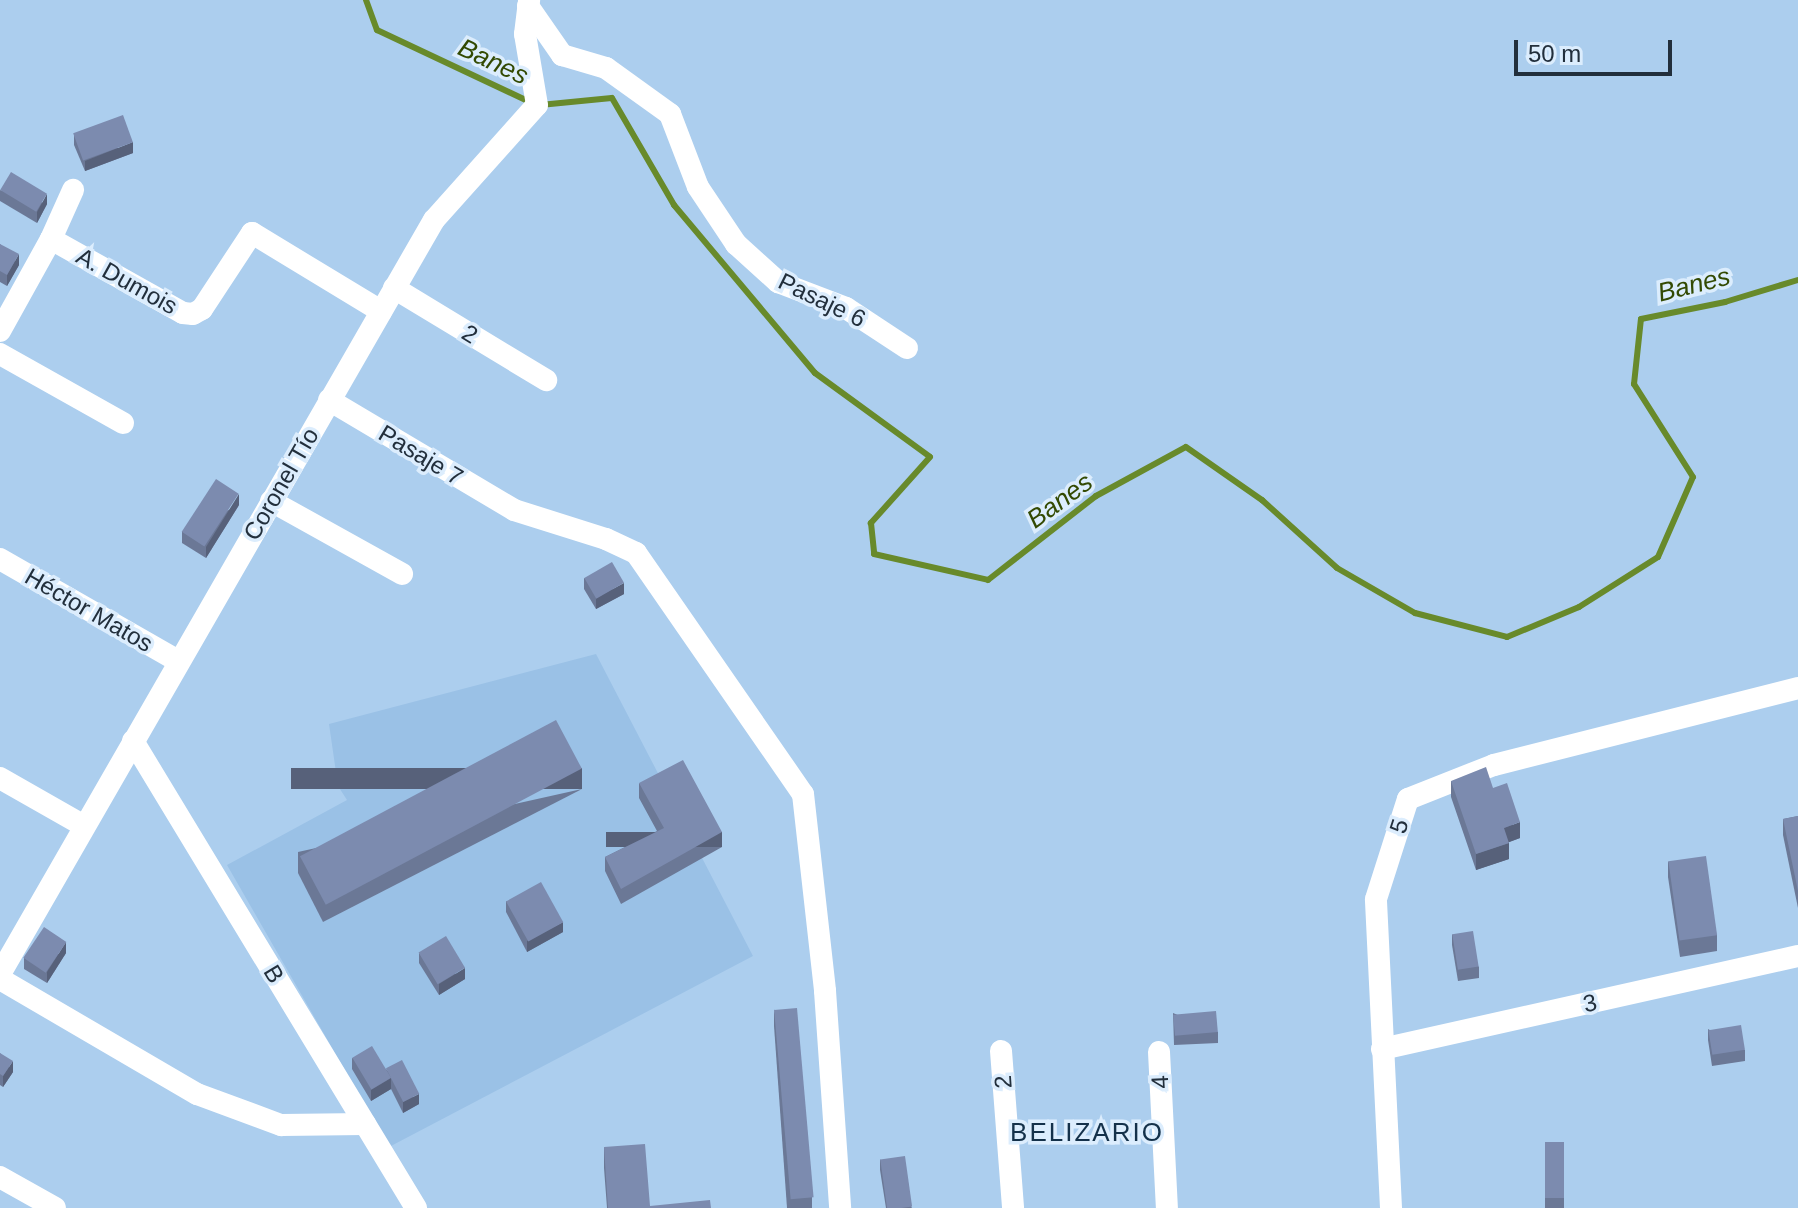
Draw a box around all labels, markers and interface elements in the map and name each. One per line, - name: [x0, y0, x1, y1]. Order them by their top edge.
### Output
- scale bar: [1518, 24, 1676, 74]
- water label: Banes: [453, 32, 533, 92]
- text: 50 m: [1528, 40, 1581, 67]
- street label: A. Dumois: [72, 242, 182, 320]
- water label: Banes: [1654, 261, 1734, 309]
- street label: Pasaje 6: [774, 267, 870, 333]
- street label: 2: [457, 318, 483, 350]
- street label: Pasaje 7: [374, 419, 468, 491]
- street label: Coronel Tío: [237, 423, 325, 545]
- water label: Banes: [1021, 467, 1099, 535]
- street label: Héctor Matos: [20, 562, 158, 658]
- street label: 5: [1383, 815, 1415, 837]
- street label: B: [258, 960, 290, 988]
- street label: 3: [1580, 987, 1600, 1019]
- street label: 2: [988, 1074, 1018, 1090]
- street label: 4: [1145, 1075, 1175, 1089]
- district label: BELIZARIO: [1010, 1117, 1164, 1149]

